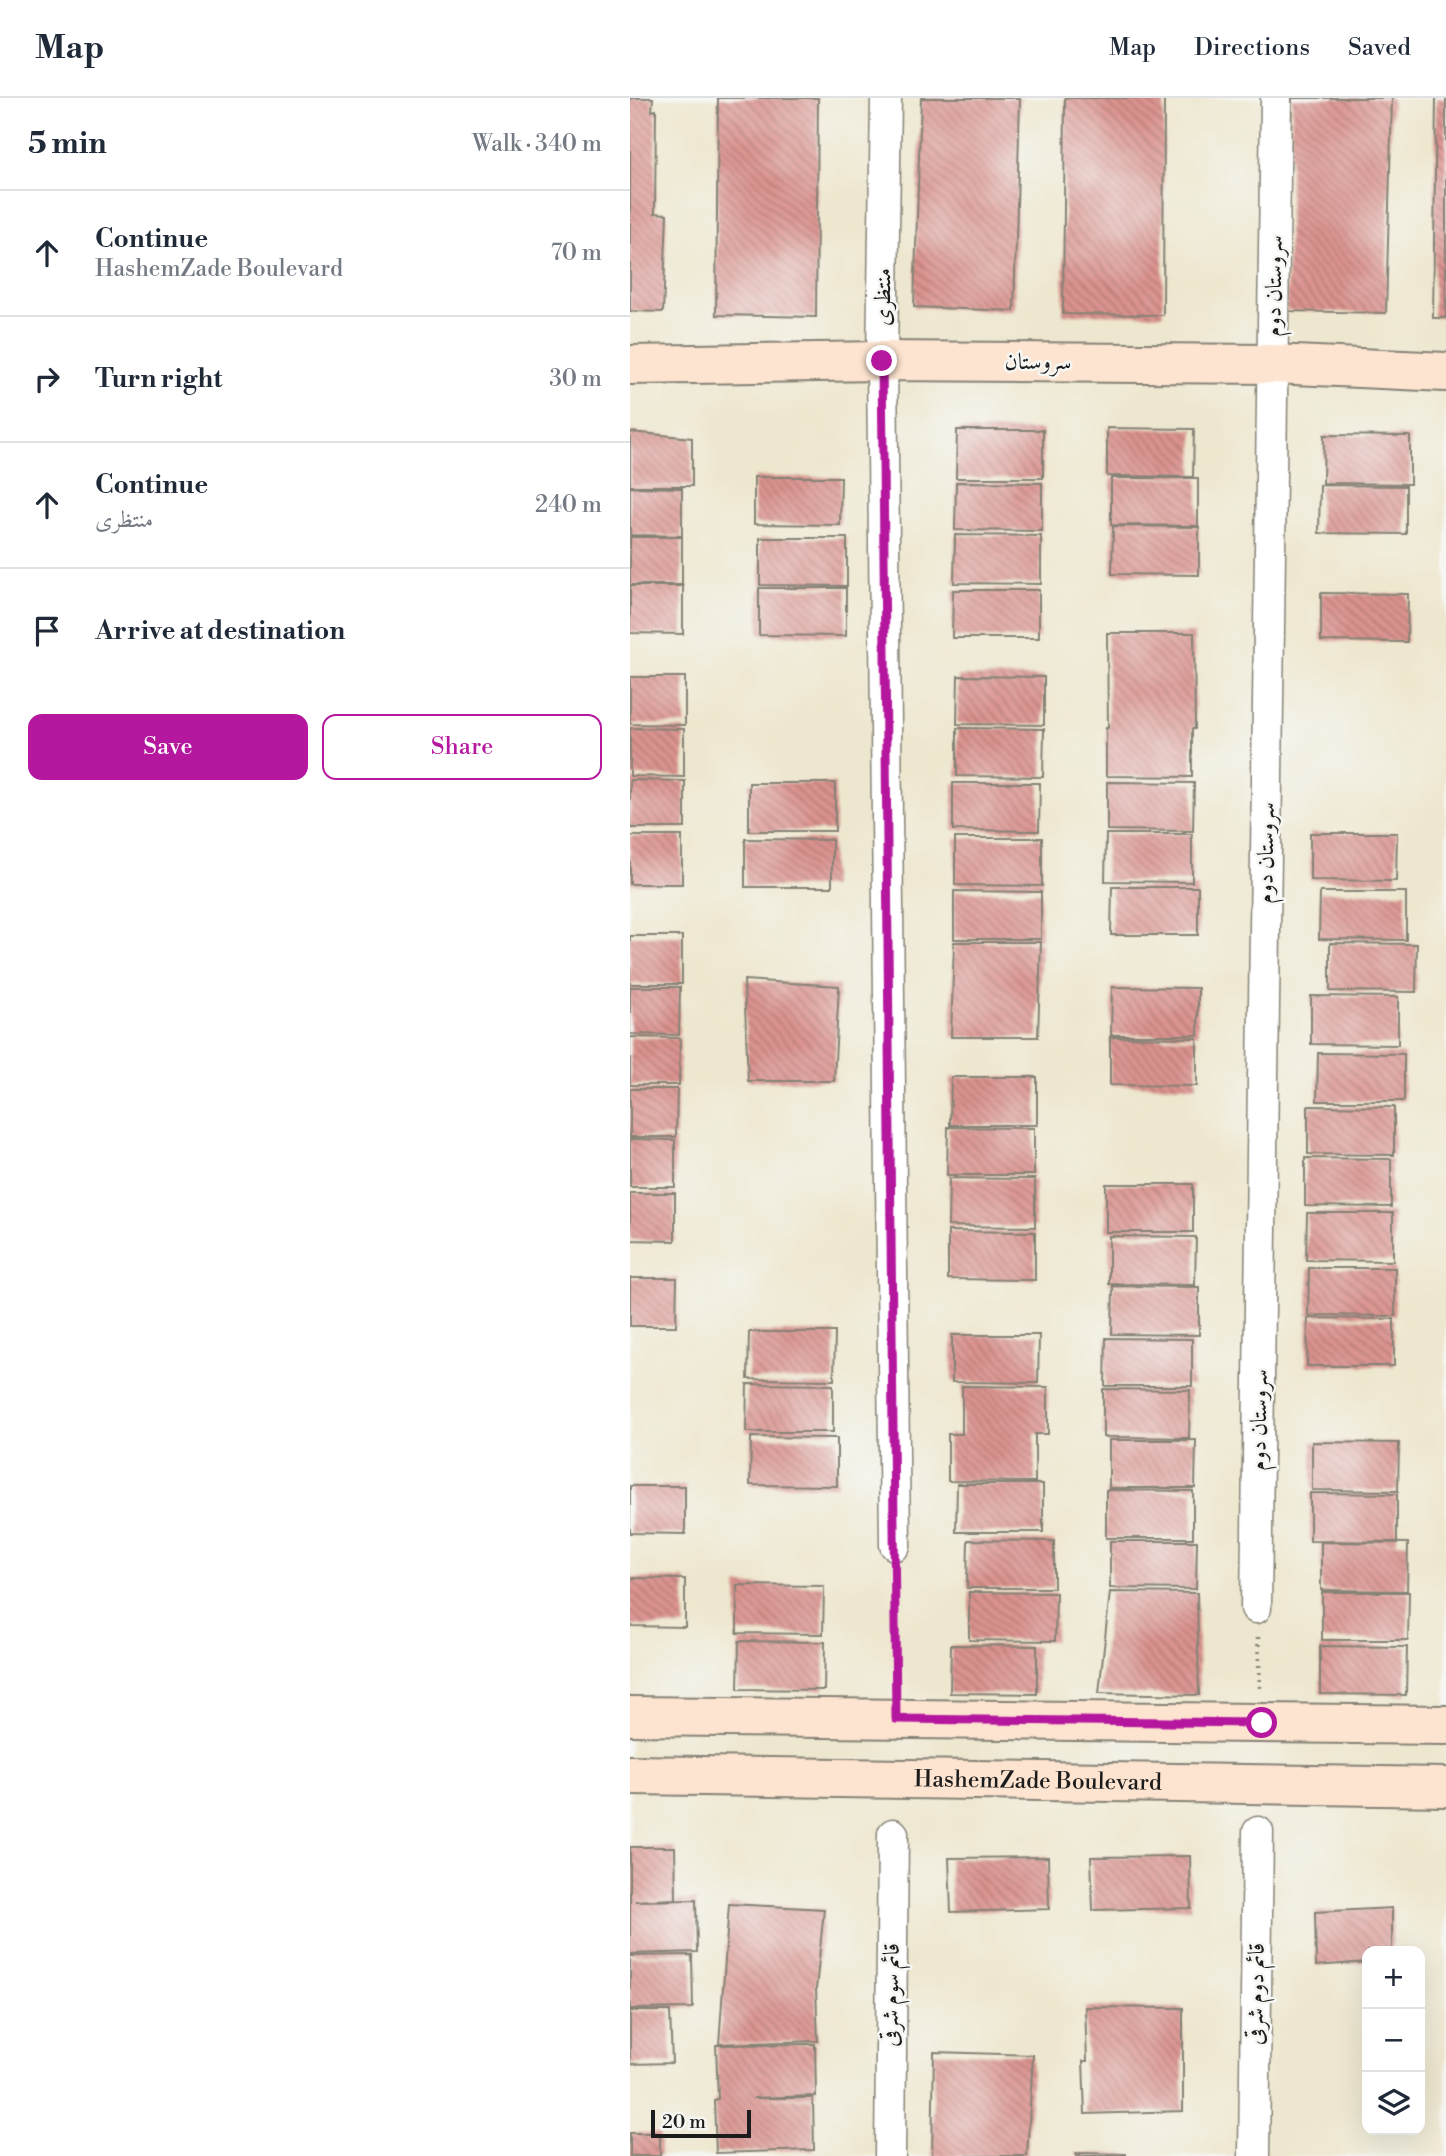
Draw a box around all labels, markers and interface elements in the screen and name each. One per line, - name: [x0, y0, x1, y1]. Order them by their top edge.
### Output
- text: Map: [35, 28, 104, 69]
- text: Map: [1109, 33, 1156, 63]
- text: Directions: [1194, 33, 1310, 63]
- text: Saved: [1348, 33, 1411, 63]
- text: 5 min: [28, 125, 107, 163]
- text: Walk · 340 m: [472, 130, 602, 158]
- text: Continue: [95, 223, 208, 255]
- icon: ahead: [28, 234, 66, 272]
- street label: سروستان دوم: [1259, 235, 1294, 337]
- text: 70 m: [551, 239, 602, 267]
- text: HashemZade Boulevard: [95, 255, 343, 283]
- street label: منتظری: [868, 268, 898, 326]
- route end: [866, 345, 897, 376]
- street label: سروستان: [1005, 348, 1071, 377]
- icon: right: [28, 360, 66, 398]
- text: Turn right: [95, 363, 223, 395]
- text: 30 m: [549, 365, 602, 393]
- text: Continue: [95, 469, 208, 501]
- icon: ahead: [28, 486, 66, 524]
- text: 240 m: [535, 491, 602, 519]
- text: منتظری: [95, 506, 153, 534]
- icon: arrive: [28, 612, 66, 650]
- text: Arrive at destination: [95, 615, 345, 647]
- button: Save: [28, 714, 308, 780]
- button: Share: [322, 714, 602, 780]
- street label: سروستان دوم: [1251, 802, 1286, 904]
- street label: سروستان دوم: [1244, 1369, 1279, 1471]
- route start: [1246, 1707, 1277, 1738]
- street label: HashemZade Boulevard: [914, 1765, 1162, 1797]
- street label: قائم سوم شرقی: [876, 1943, 911, 2047]
- street label: قائم دوم شرقی: [1241, 1943, 1276, 2045]
- map controls: [1362, 1946, 1425, 2135]
- button: +: [1362, 1946, 1425, 2009]
- button: −: [1362, 2009, 1425, 2072]
- button: layers: [1362, 2072, 1425, 2135]
- scale bar: [651, 2107, 751, 2139]
- text: 20 m: [662, 2110, 706, 2134]

